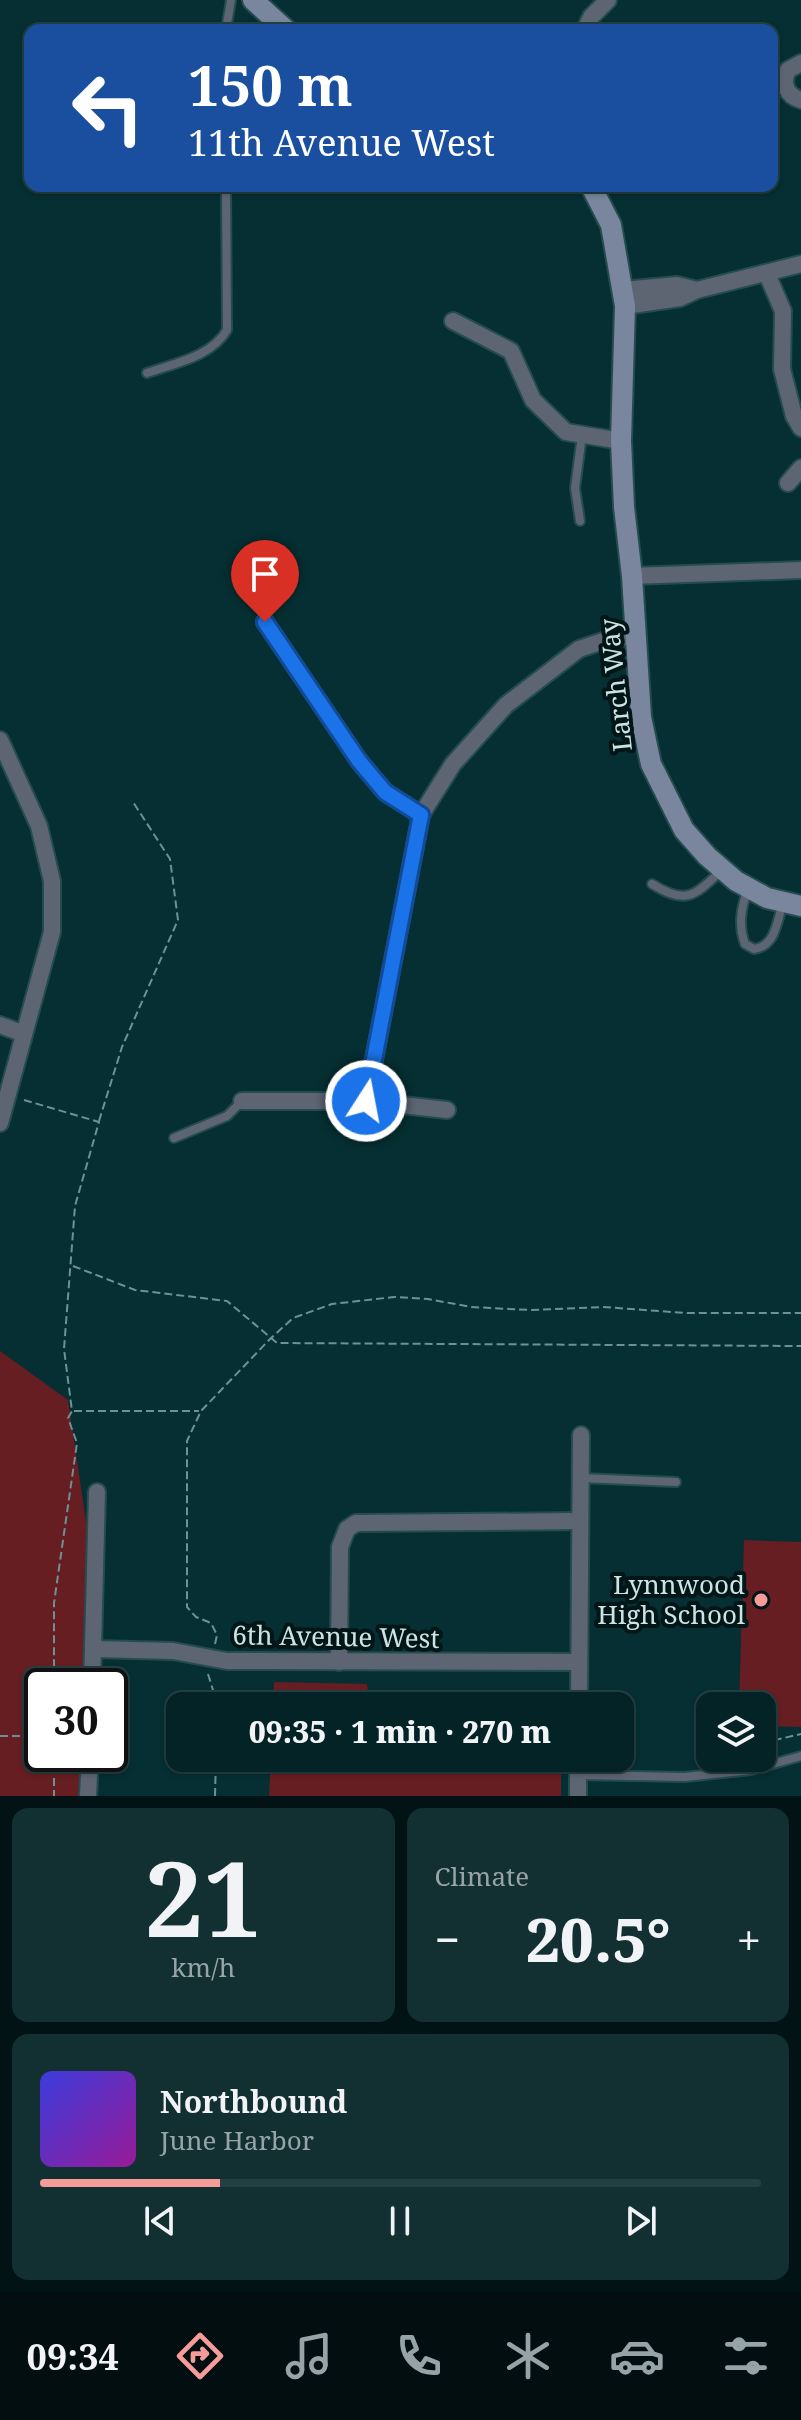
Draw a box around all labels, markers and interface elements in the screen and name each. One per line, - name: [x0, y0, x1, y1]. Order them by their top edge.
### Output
- text: 150 m: [188, 46, 353, 122]
- icon: left: [56, 56, 160, 160]
- text: 11th Avenue West: [188, 118, 495, 167]
- pin: [231, 540, 299, 622]
- icon: arrive: [243, 552, 287, 596]
- street label: Larch Way: [590, 617, 640, 753]
- position arrow: [324, 1059, 408, 1143]
- place label: Lynnwood High School: [597, 1566, 745, 1632]
- marker: Lynnwood High School: [752, 1591, 770, 1609]
- street label: 6th Avenue West: [232, 1616, 440, 1656]
- speed limit sign: 30: [24, 1668, 128, 1772]
- map controls: [696, 1692, 776, 1772]
- button: layers: [696, 1692, 776, 1772]
- text: 09:35 · 1 min · 270 m: [249, 1711, 551, 1752]
- text: 21: [144, 1826, 262, 1967]
- text: Climate: [435, 1858, 529, 1894]
- text: 20.5°: [526, 1898, 671, 1980]
- text: −: [435, 1909, 460, 1969]
- text: +: [736, 1909, 761, 1969]
- text: km/h: [171, 1949, 235, 1985]
- text: Northbound: [160, 2081, 347, 2122]
- text: June Harbor: [160, 2122, 314, 2158]
- icon: previous: [138, 2199, 182, 2243]
- icon: pause: [378, 2199, 422, 2243]
- icon: next: [619, 2199, 663, 2243]
- icon: directions: [172, 2328, 228, 2384]
- icon: music: [281, 2328, 337, 2384]
- icon: phone: [391, 2328, 447, 2384]
- icon: climate: [500, 2328, 556, 2384]
- icon: car: [609, 2328, 665, 2384]
- icon: filters: [718, 2328, 774, 2384]
- text: 09:34: [27, 2332, 119, 2381]

